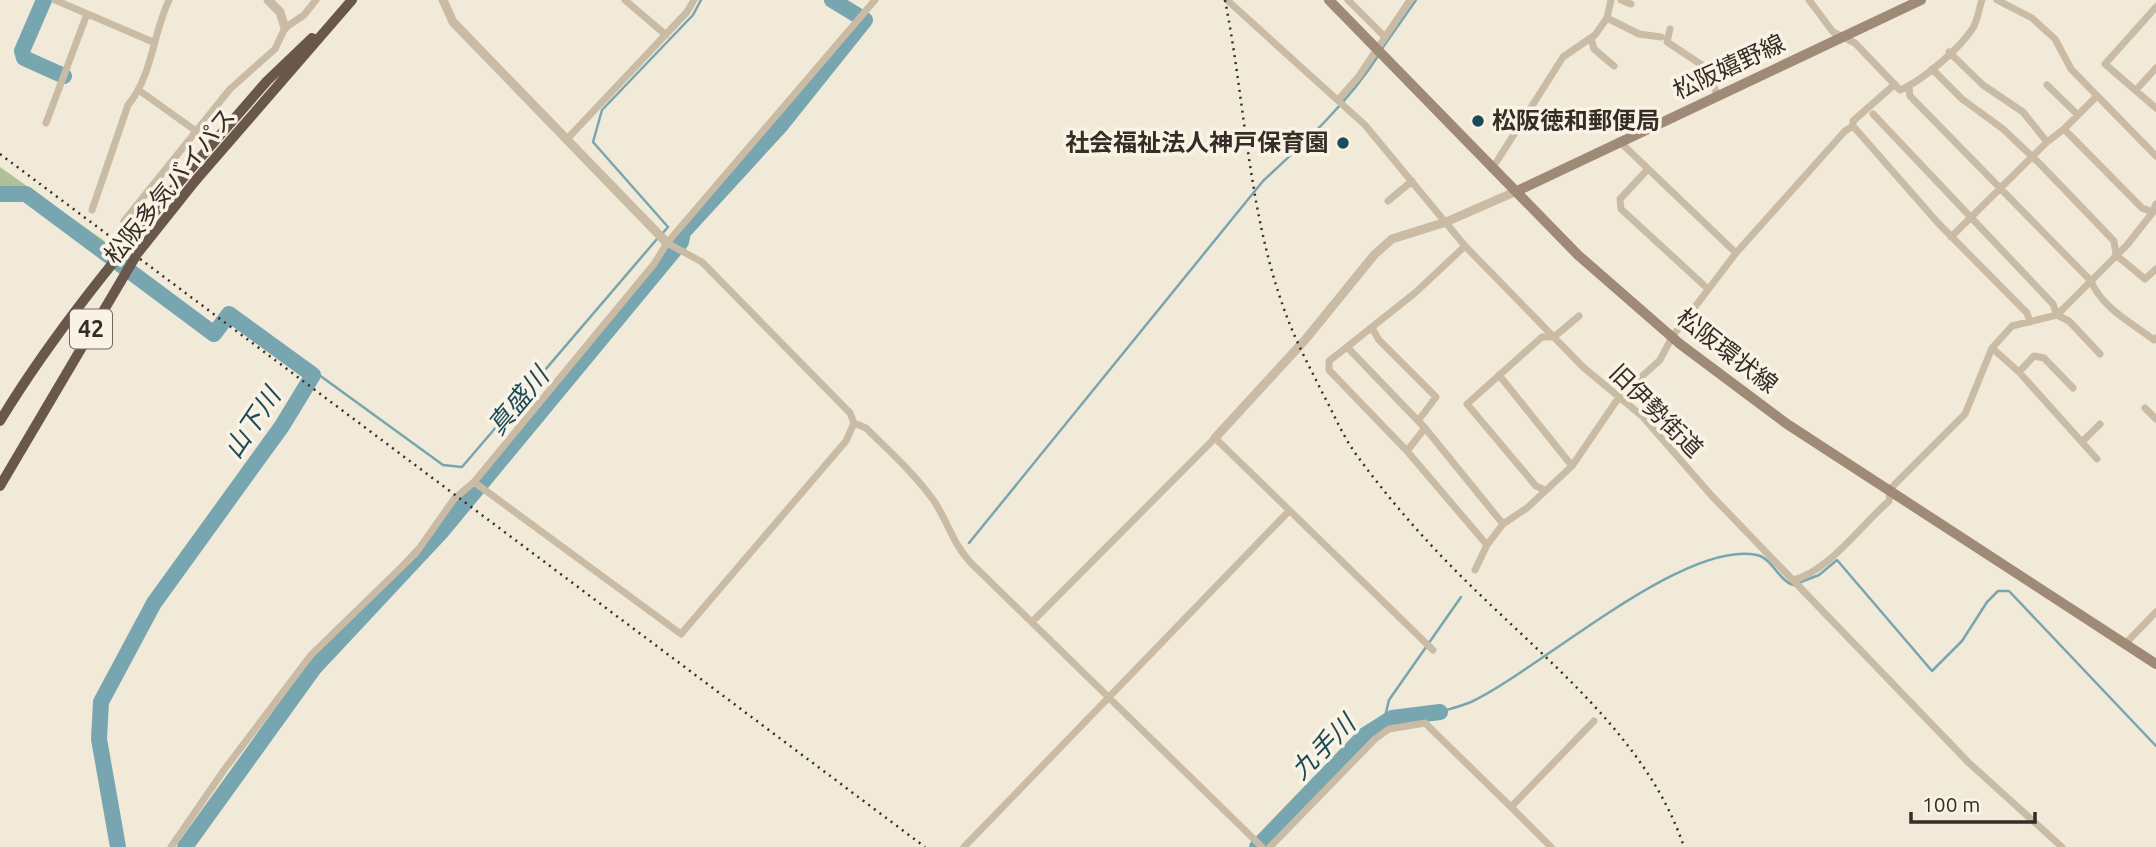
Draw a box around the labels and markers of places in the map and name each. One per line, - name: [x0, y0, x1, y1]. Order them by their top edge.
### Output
- place label: 松阪徳和郵便局: [1492, 107, 1660, 134]
- marker: 松阪徳和郵便局: [1470, 113, 1486, 129]
- place label: 社会福祉法人神戸保育園: [1065, 129, 1329, 156]
- marker: 社会福祉法人神戸保育園: [1335, 135, 1351, 151]

